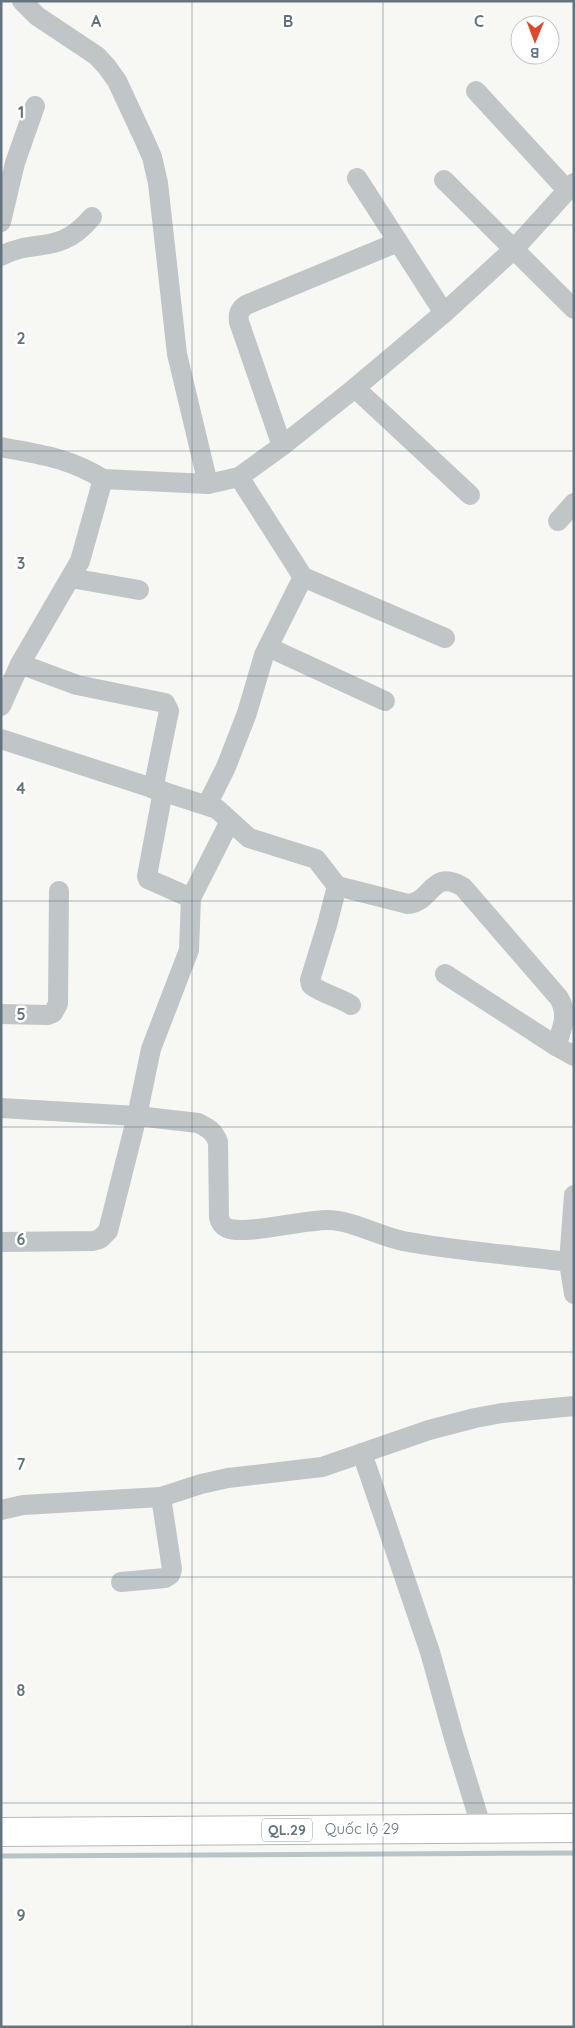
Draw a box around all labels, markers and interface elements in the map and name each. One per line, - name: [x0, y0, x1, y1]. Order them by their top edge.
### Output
- text: A: [91, 11, 102, 31]
- text: B: [283, 11, 293, 31]
- text: C: [474, 11, 484, 31]
- north arrow: [510, 15, 560, 65]
- text: B: [530, 44, 540, 62]
- text: 1: [18, 102, 24, 122]
- text: 2: [16, 328, 26, 348]
- text: 3: [17, 553, 25, 573]
- text: 4: [16, 778, 26, 798]
- text: 5: [16, 1004, 26, 1024]
- text: 6: [17, 1229, 26, 1249]
- text: 7: [17, 1454, 26, 1474]
- text: 8: [17, 1680, 26, 1700]
- road number: QL.29: [262, 1818, 312, 1842]
- street label: Quốc lộ 29: [325, 1819, 399, 1838]
- text: 9: [16, 1905, 26, 1925]

